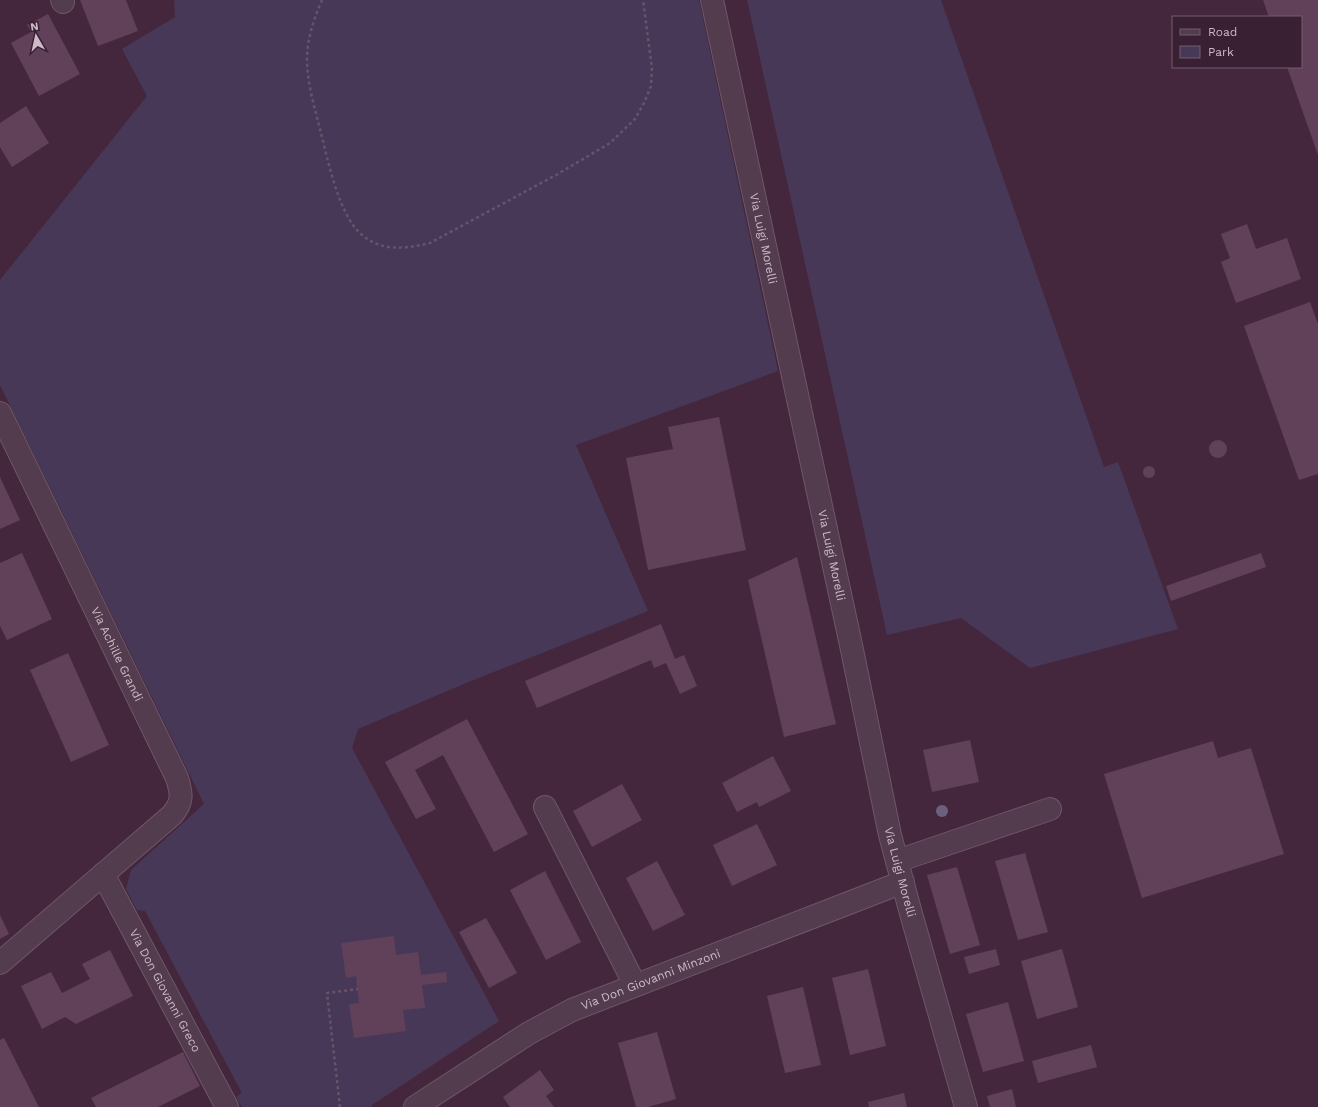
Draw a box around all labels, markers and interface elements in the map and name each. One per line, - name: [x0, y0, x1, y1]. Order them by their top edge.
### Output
- north arrow: [16, 16, 56, 56]
- legend: [1172, 16, 1302, 68]
- text: N: [29, 20, 40, 34]
- text: Road: [1208, 25, 1237, 39]
- text: Park: [1208, 45, 1234, 59]
- street label: Via Luigi Morelli: [747, 192, 780, 285]
- street label: Via Luigi Morelli: [815, 509, 848, 602]
- street label: Via Achille Grandi: [88, 605, 146, 704]
- street label: Via Luigi Morelli: [882, 826, 919, 919]
- street label: Via Don Giovanni Greco: [127, 927, 203, 1054]
- street label: Via Don Giovanni Minzoni: [579, 946, 722, 1013]

